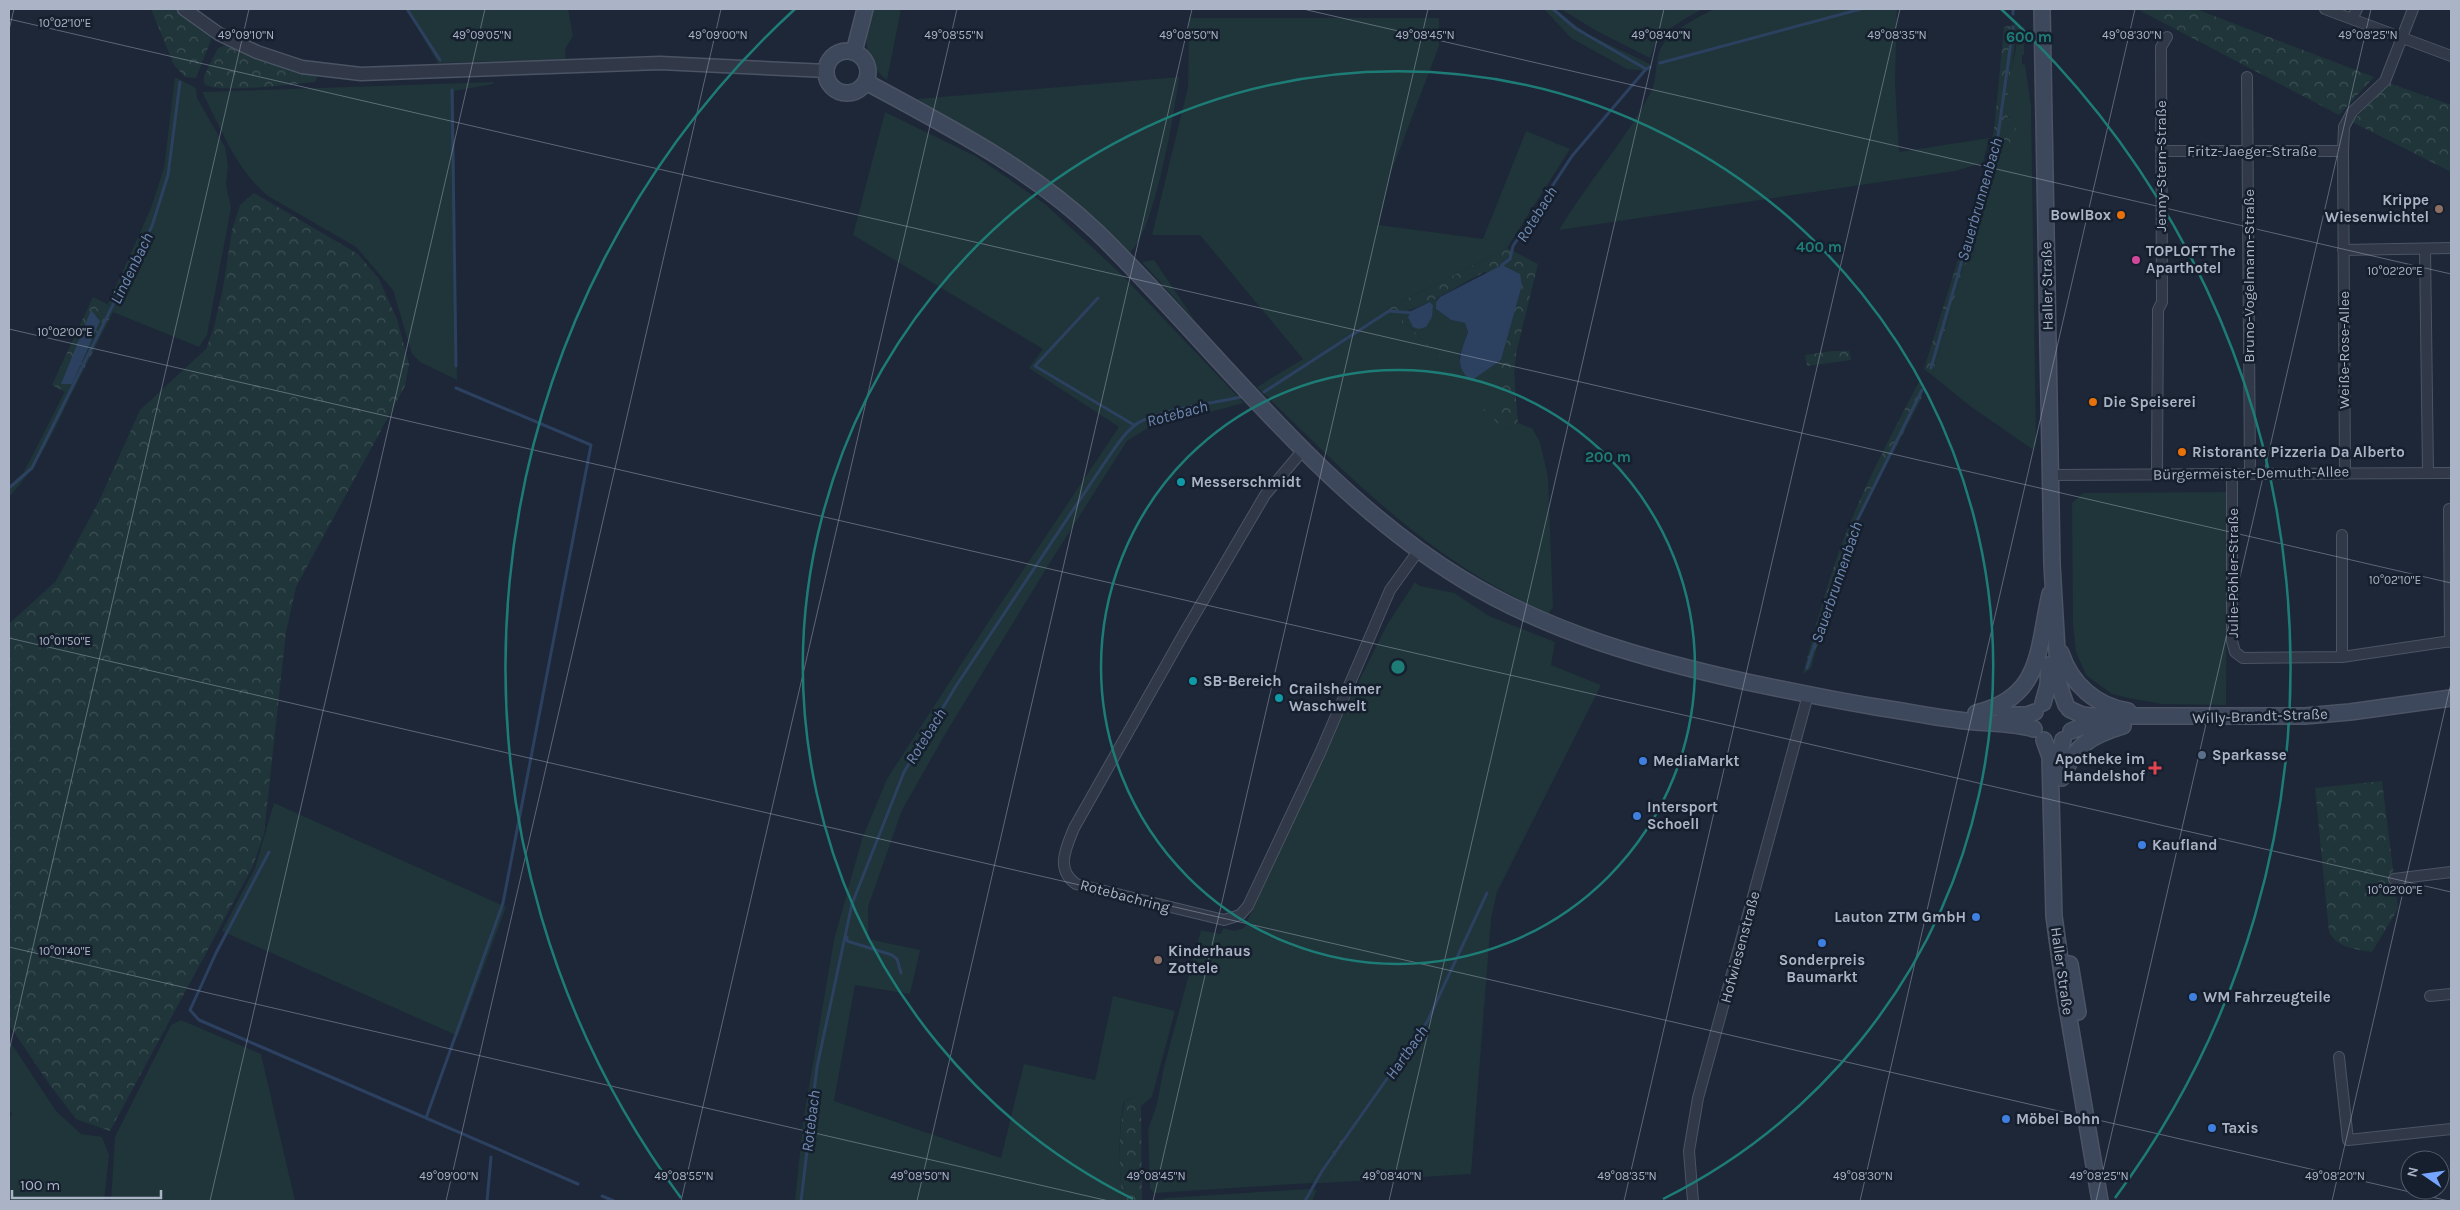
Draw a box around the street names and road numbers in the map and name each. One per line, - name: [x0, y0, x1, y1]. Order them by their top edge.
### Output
- street label: Jenny-Stern-Straße: [2152, 100, 2170, 232]
- street label: Fritz-Jaeger-Straße: [2187, 142, 2317, 160]
- street label: Bruno-Vogelmann-Straße: [2240, 189, 2258, 363]
- street label: Haller Straße: [2037, 242, 2057, 330]
- street label: Weiße-Rose-Allee: [2335, 291, 2353, 409]
- street label: Bürgermeister-Demuth-Allee: [2153, 462, 2349, 484]
- street label: Julie-Pöhler-Straße: [2224, 508, 2242, 638]
- street label: Willy-Brandt-Straße: [2192, 705, 2328, 727]
- street label: Rotebachring: [1078, 875, 1172, 917]
- street label: Hofwiesenstraße: [1716, 889, 1764, 1005]
- street label: Haller Straße: [2047, 926, 2077, 1016]

